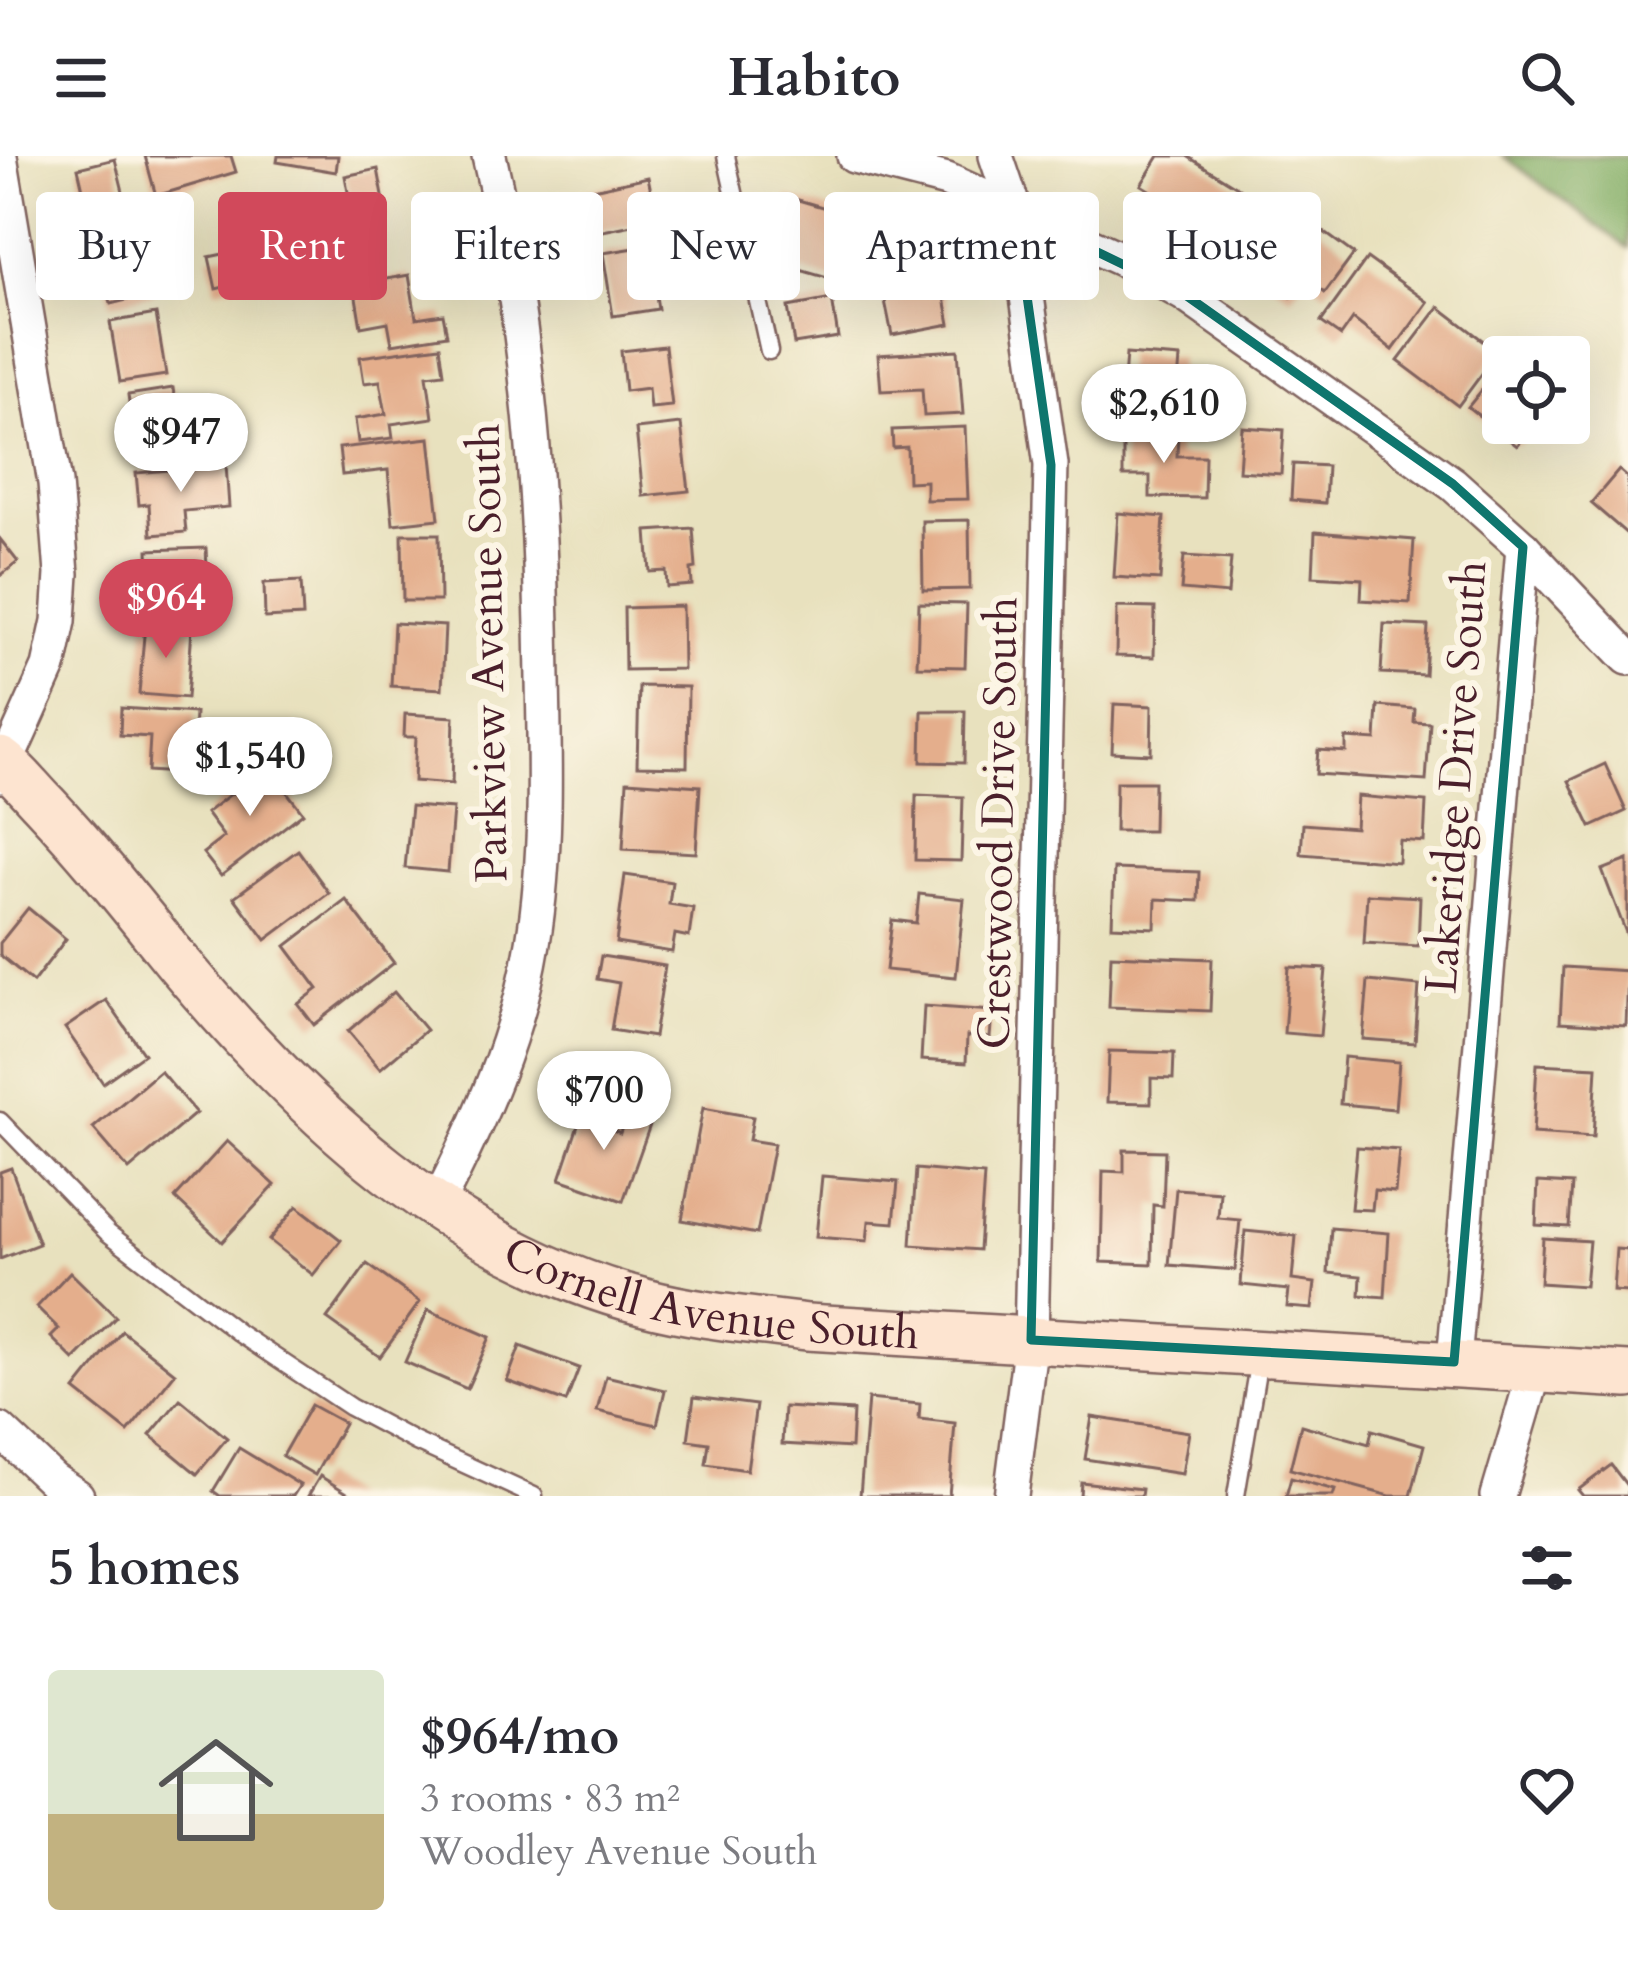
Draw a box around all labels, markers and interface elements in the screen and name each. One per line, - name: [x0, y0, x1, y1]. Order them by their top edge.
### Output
- text: Habito: [727, 42, 901, 115]
- icon: menu: [48, 45, 114, 111]
- icon: search: [1514, 45, 1580, 111]
- chip: Buy: [36, 192, 194, 300]
- chip: Rent: [218, 192, 387, 300]
- chip: Filters: [411, 192, 603, 300]
- chip: New: [627, 192, 800, 300]
- chip: Apartment: [824, 192, 1099, 300]
- chip: House: [1123, 192, 1321, 300]
- map controls: [1482, 336, 1590, 444]
- button: locate: [1482, 336, 1590, 444]
- pin: $2,610: [1066, 364, 1262, 466]
- text: $2,610: [1108, 376, 1220, 429]
- pin: $947: [110, 393, 252, 495]
- text: $947: [141, 405, 221, 458]
- street label: Parkview Avenue South: [453, 423, 523, 883]
- street label: Lakeridge Drive South: [1410, 558, 1502, 995]
- pin: $964: [95, 559, 237, 661]
- text: $964: [126, 571, 206, 624]
- street label: Crestwood Drive South: [964, 596, 1032, 1050]
- pin: $1,540: [152, 717, 348, 819]
- text: $1,540: [194, 729, 306, 782]
- pin: $700: [533, 1051, 675, 1153]
- text: $700: [564, 1063, 644, 1116]
- street label: Cornell Avenue South: [493, 1221, 921, 1364]
- text: 5 homes: [48, 1533, 240, 1603]
- icon: filters: [1514, 1535, 1580, 1601]
- text: $964/mo: [420, 1702, 619, 1772]
- icon: home: [144, 1718, 288, 1862]
- icon: heart: [1514, 1757, 1580, 1823]
- text: 3 rooms · 83 m²: [420, 1772, 680, 1825]
- text: Woodley Avenue South: [420, 1825, 817, 1878]

